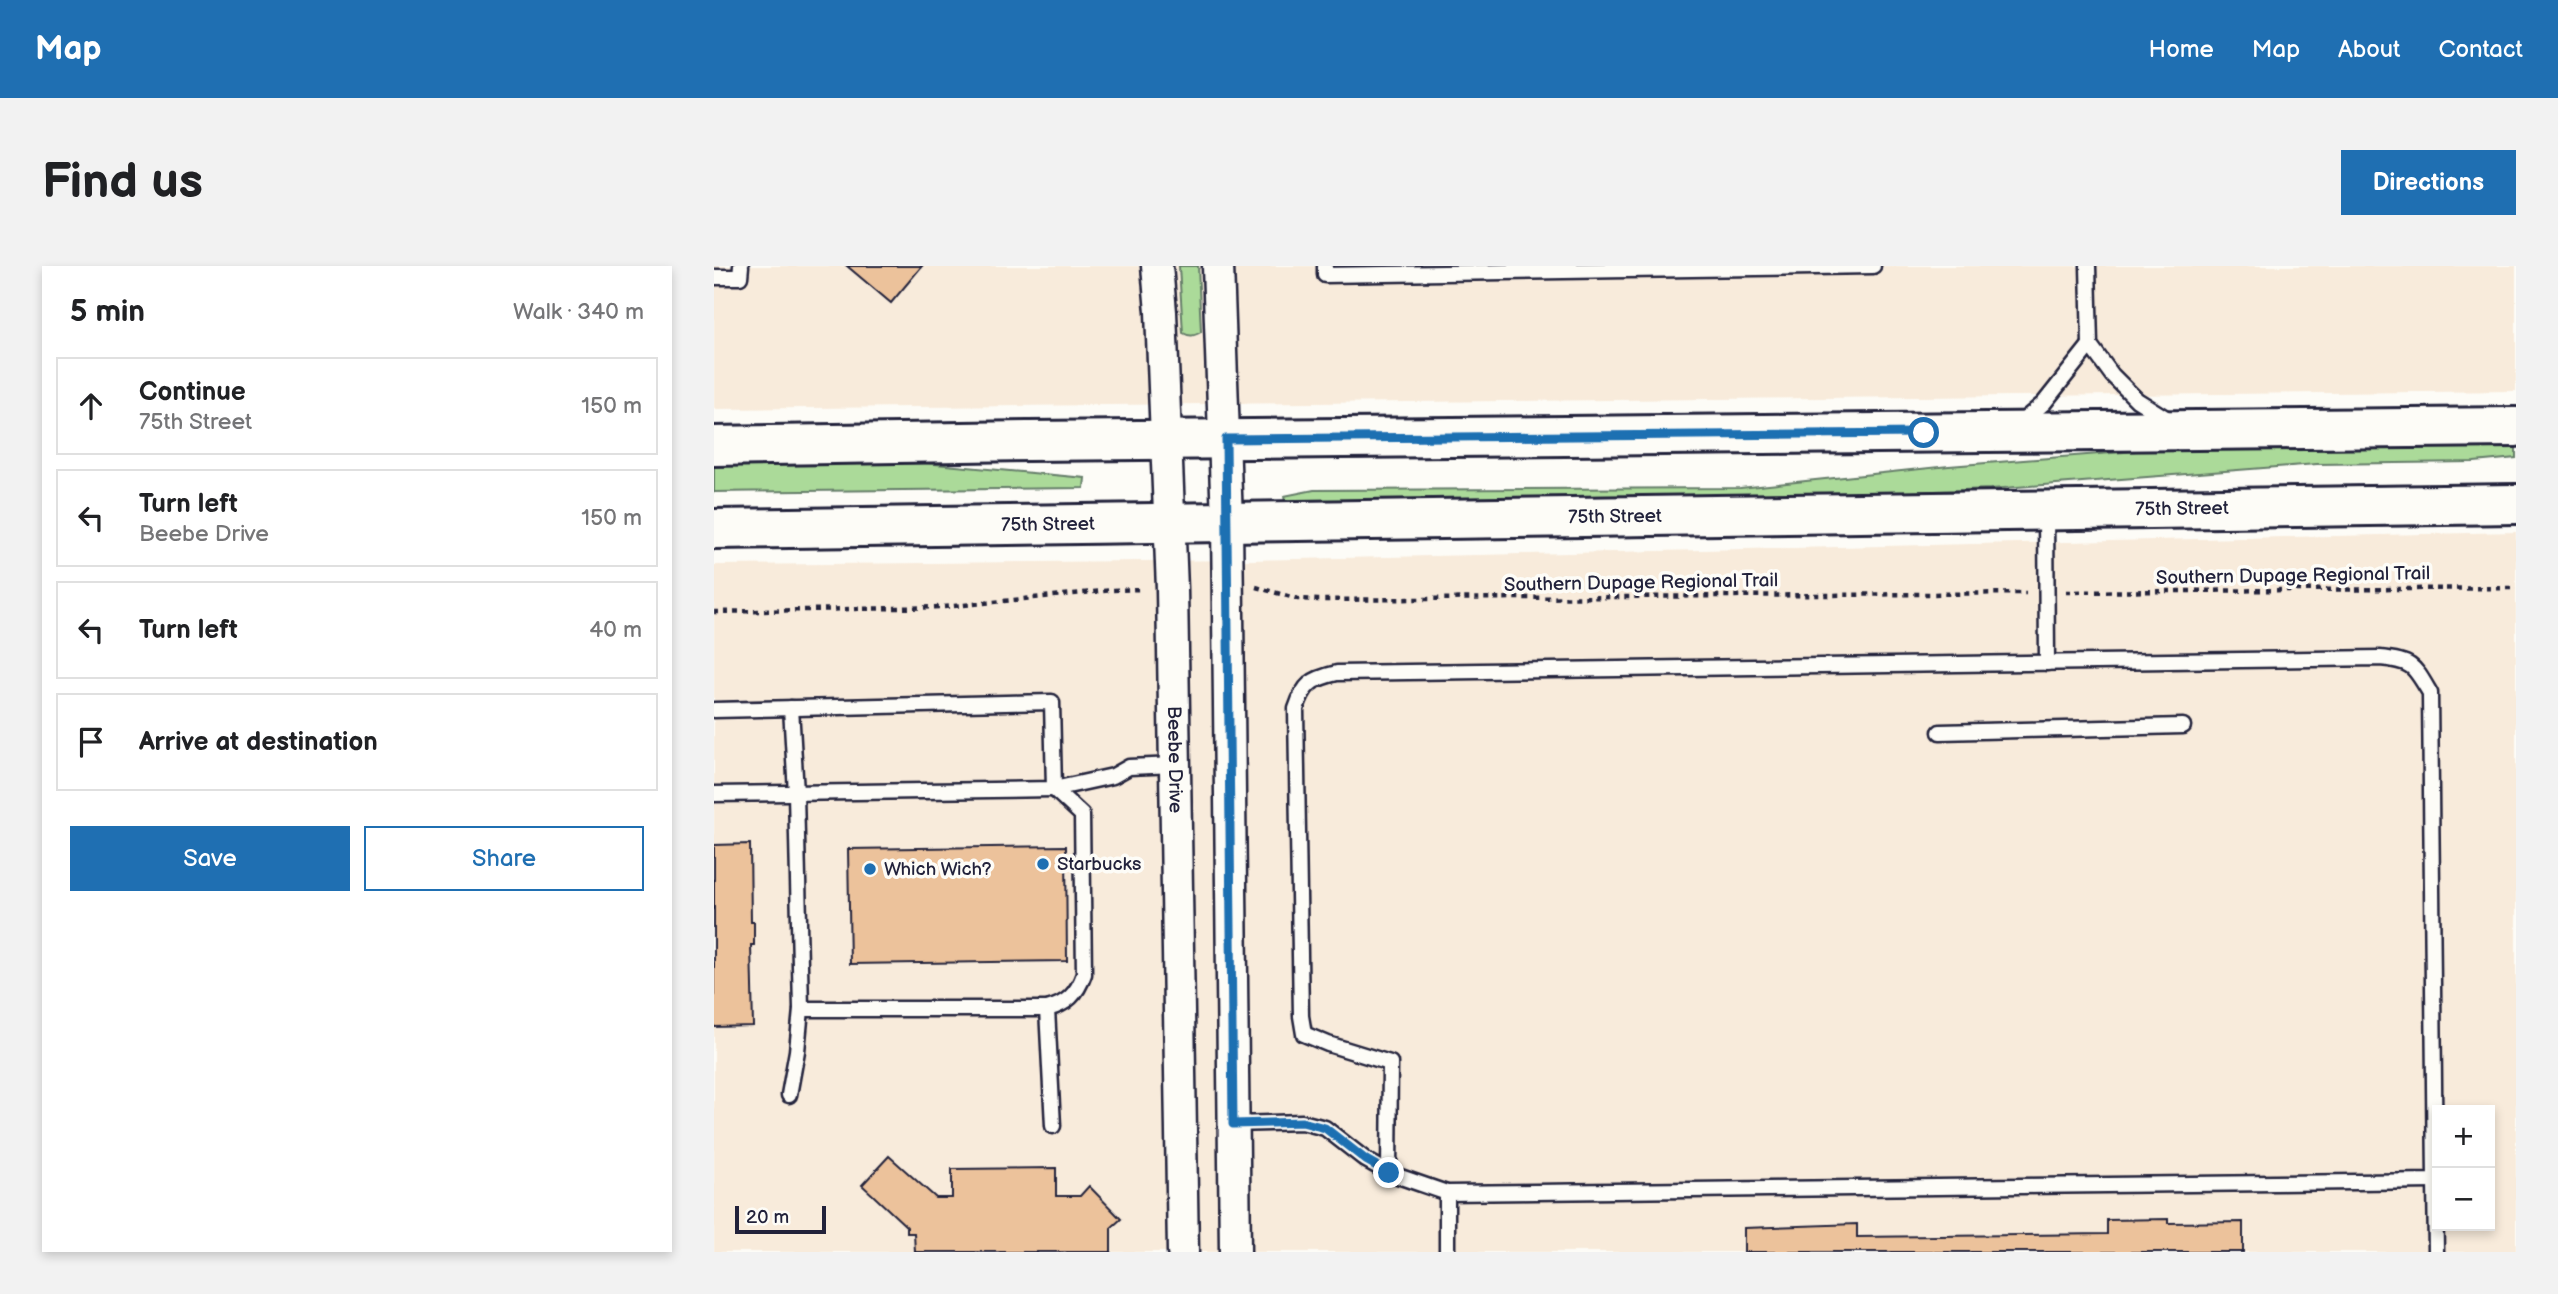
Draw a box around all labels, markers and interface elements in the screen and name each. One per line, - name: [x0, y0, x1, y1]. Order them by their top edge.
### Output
- text: Map: [35, 29, 101, 69]
- text: Home: [2149, 35, 2214, 64]
- text: Map: [2252, 35, 2300, 64]
- text: About: [2338, 35, 2400, 64]
- text: Contact: [2438, 35, 2523, 64]
- button: Directions: [2341, 150, 2516, 215]
- text: Find us: [42, 153, 203, 212]
- text: 5 min: [70, 294, 145, 330]
- text: Walk · 340 m: [513, 298, 644, 326]
- text: Continue: [139, 377, 246, 408]
- icon: ahead: [72, 387, 110, 425]
- text: 150 m: [581, 392, 642, 420]
- text: 75th Street: [139, 408, 252, 436]
- route start: [1908, 417, 1939, 448]
- text: Turn left: [139, 489, 238, 520]
- street label: 75th Street: [2135, 496, 2229, 521]
- icon: left: [72, 499, 110, 537]
- text: 150 m: [581, 504, 642, 532]
- street label: 75th Street: [1568, 504, 1662, 529]
- street label: 75th Street: [1001, 512, 1095, 537]
- text: Beebe Drive: [139, 520, 269, 548]
- street label: Southern Dupage Regional Trail: [2156, 562, 2430, 590]
- street label: Southern Dupage Regional Trail: [1504, 569, 1778, 597]
- icon: left: [72, 611, 110, 649]
- text: Turn left: [139, 615, 238, 646]
- text: 40 m: [589, 616, 642, 644]
- street label: Beebe Drive: [1162, 706, 1187, 813]
- icon: arrive: [72, 723, 110, 761]
- text: Arrive at destination: [139, 727, 378, 758]
- button: Save: [70, 826, 350, 891]
- button: Share: [364, 826, 644, 891]
- place label: Starbucks: [1057, 853, 1141, 876]
- marker: Starbucks: [1035, 856, 1051, 872]
- place label: Which Wich?: [884, 858, 992, 881]
- marker: Which Wich?: [862, 861, 878, 877]
- map controls: [2432, 1105, 2495, 1231]
- button: +: [2432, 1105, 2495, 1168]
- route end: [1373, 1157, 1404, 1188]
- button: −: [2432, 1168, 2495, 1231]
- scale bar: [735, 1203, 826, 1235]
- text: 20 m: [746, 1206, 789, 1229]

